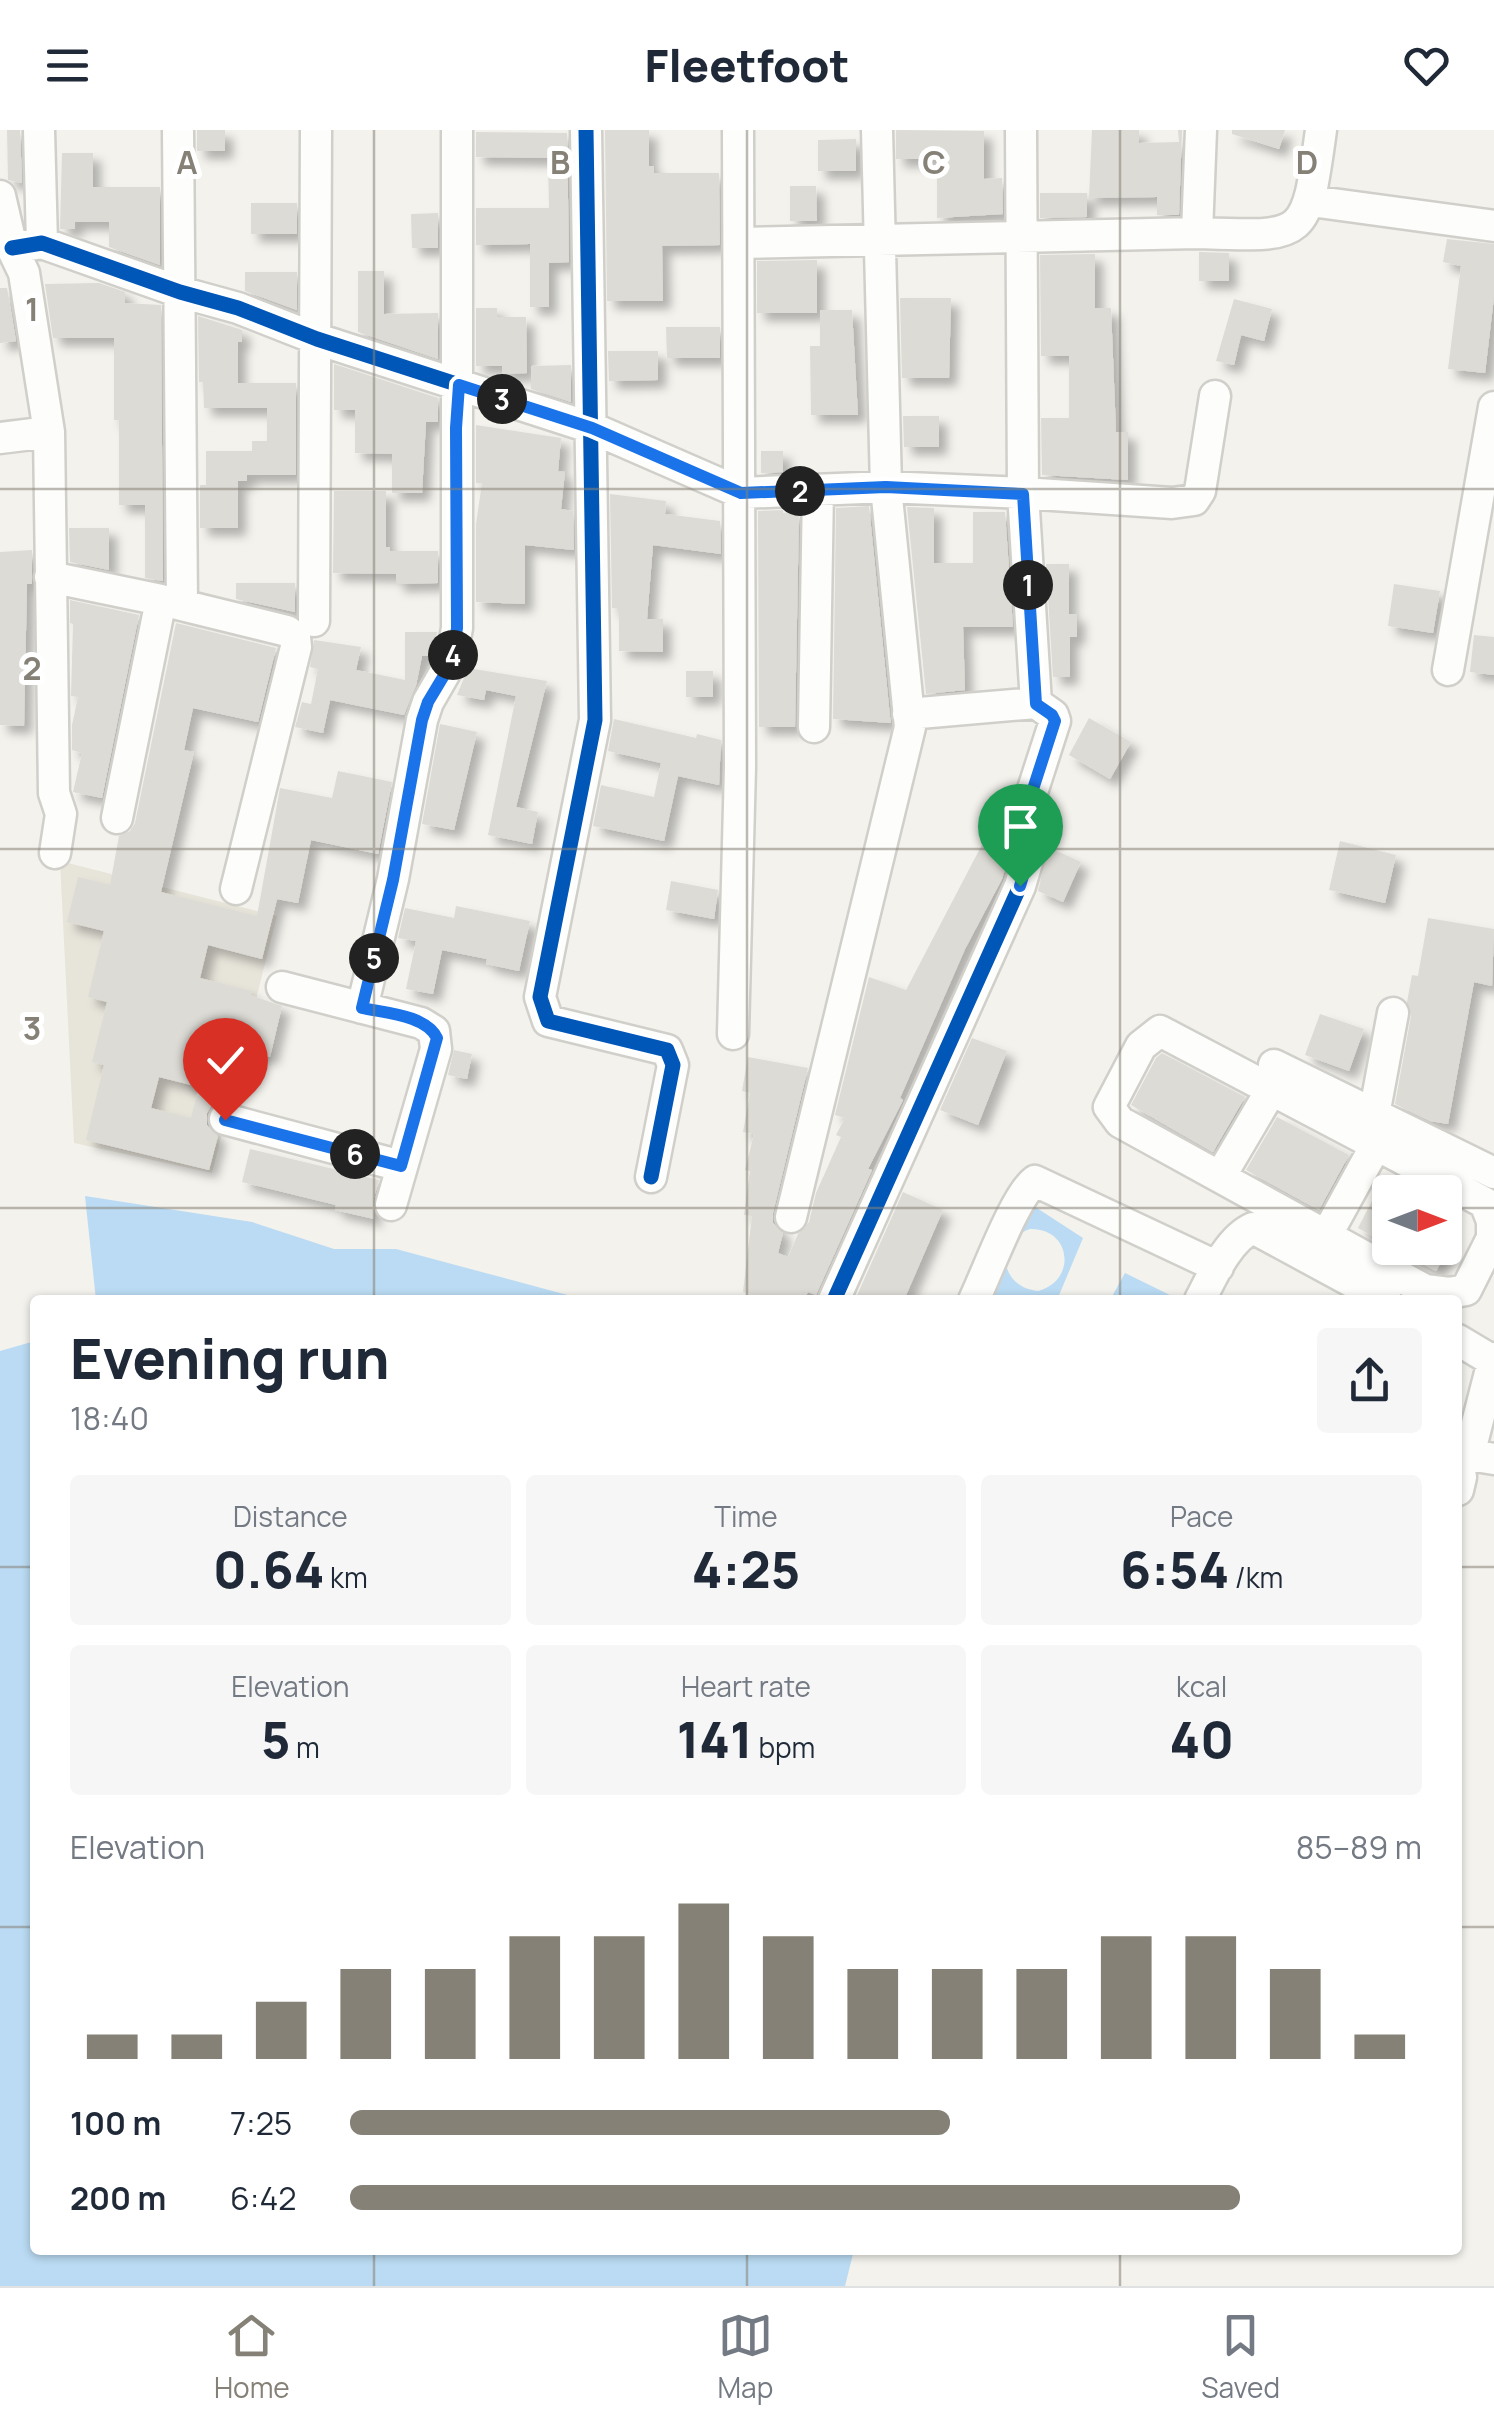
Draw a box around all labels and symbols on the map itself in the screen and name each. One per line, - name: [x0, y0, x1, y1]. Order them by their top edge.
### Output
- text: A: [176, 140, 198, 184]
- text: B: [550, 140, 570, 184]
- text: C: [922, 140, 946, 184]
- text: D: [1296, 140, 1318, 184]
- text: 1: [25, 287, 39, 331]
- pin: 3: [477, 374, 527, 424]
- pin: 2: [775, 466, 825, 516]
- pin: 1: [1003, 560, 1053, 610]
- pin: 4: [428, 630, 478, 680]
- text: 2: [22, 646, 42, 690]
- pin: [978, 784, 1063, 887]
- pin: 5: [349, 933, 399, 983]
- text: 3: [23, 1006, 41, 1050]
- pin: [183, 1018, 268, 1121]
- pin: 6: [330, 1129, 380, 1179]
- north arrow: [1372, 1175, 1462, 1265]

